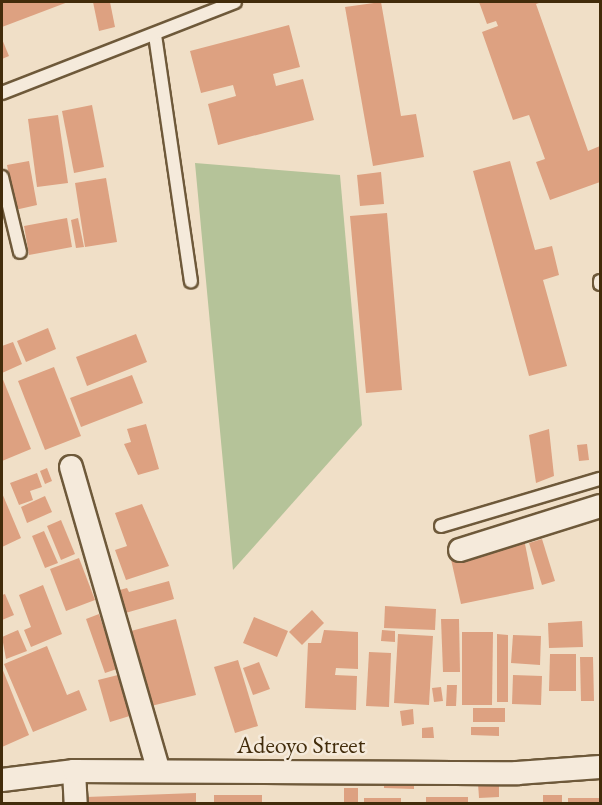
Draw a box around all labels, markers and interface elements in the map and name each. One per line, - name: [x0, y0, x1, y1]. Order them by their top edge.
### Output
- street label: Adeoyo Street: [237, 731, 365, 759]

